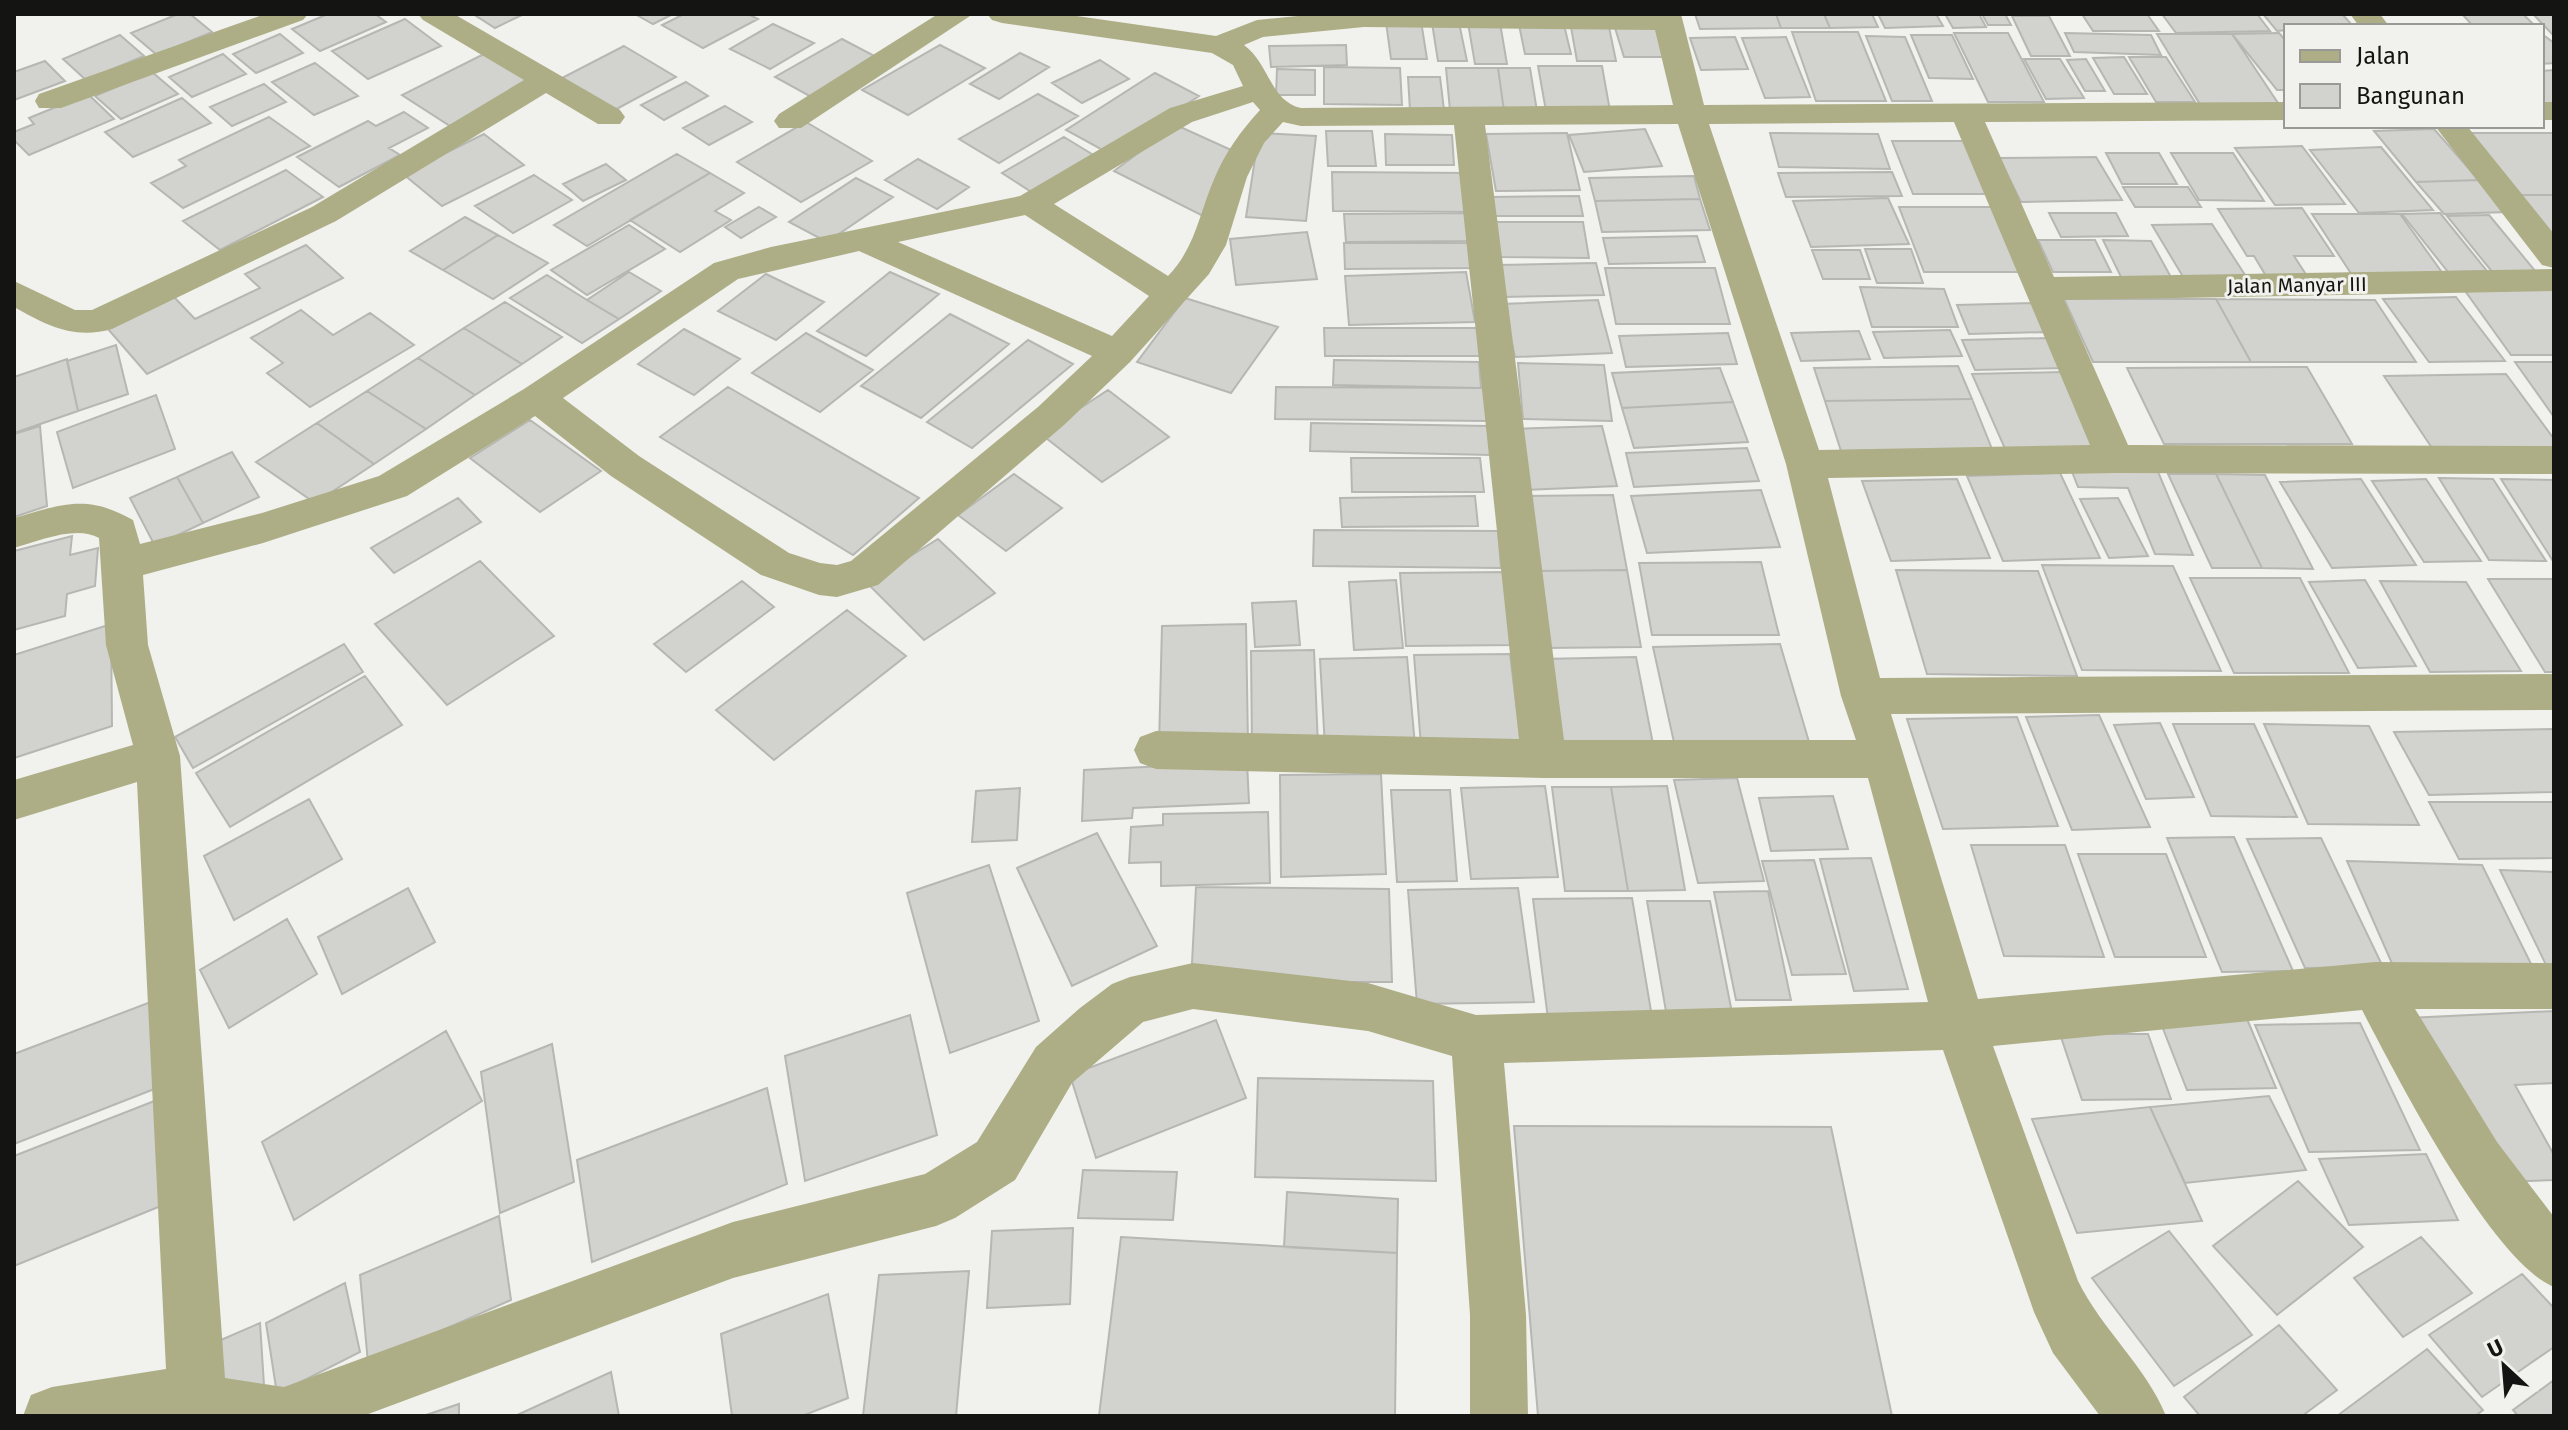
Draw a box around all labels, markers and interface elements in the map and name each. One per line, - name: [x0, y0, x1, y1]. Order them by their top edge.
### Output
- legend: [2284, 24, 2544, 128]
- text: Jalan: [2356, 42, 2410, 70]
- text: Bangunan: [2356, 82, 2465, 110]
- street label: Jalan Manyar III: [2227, 272, 2367, 298]
- north arrow: [2464, 1326, 2544, 1406]
- text: U: [2483, 1333, 2508, 1364]

